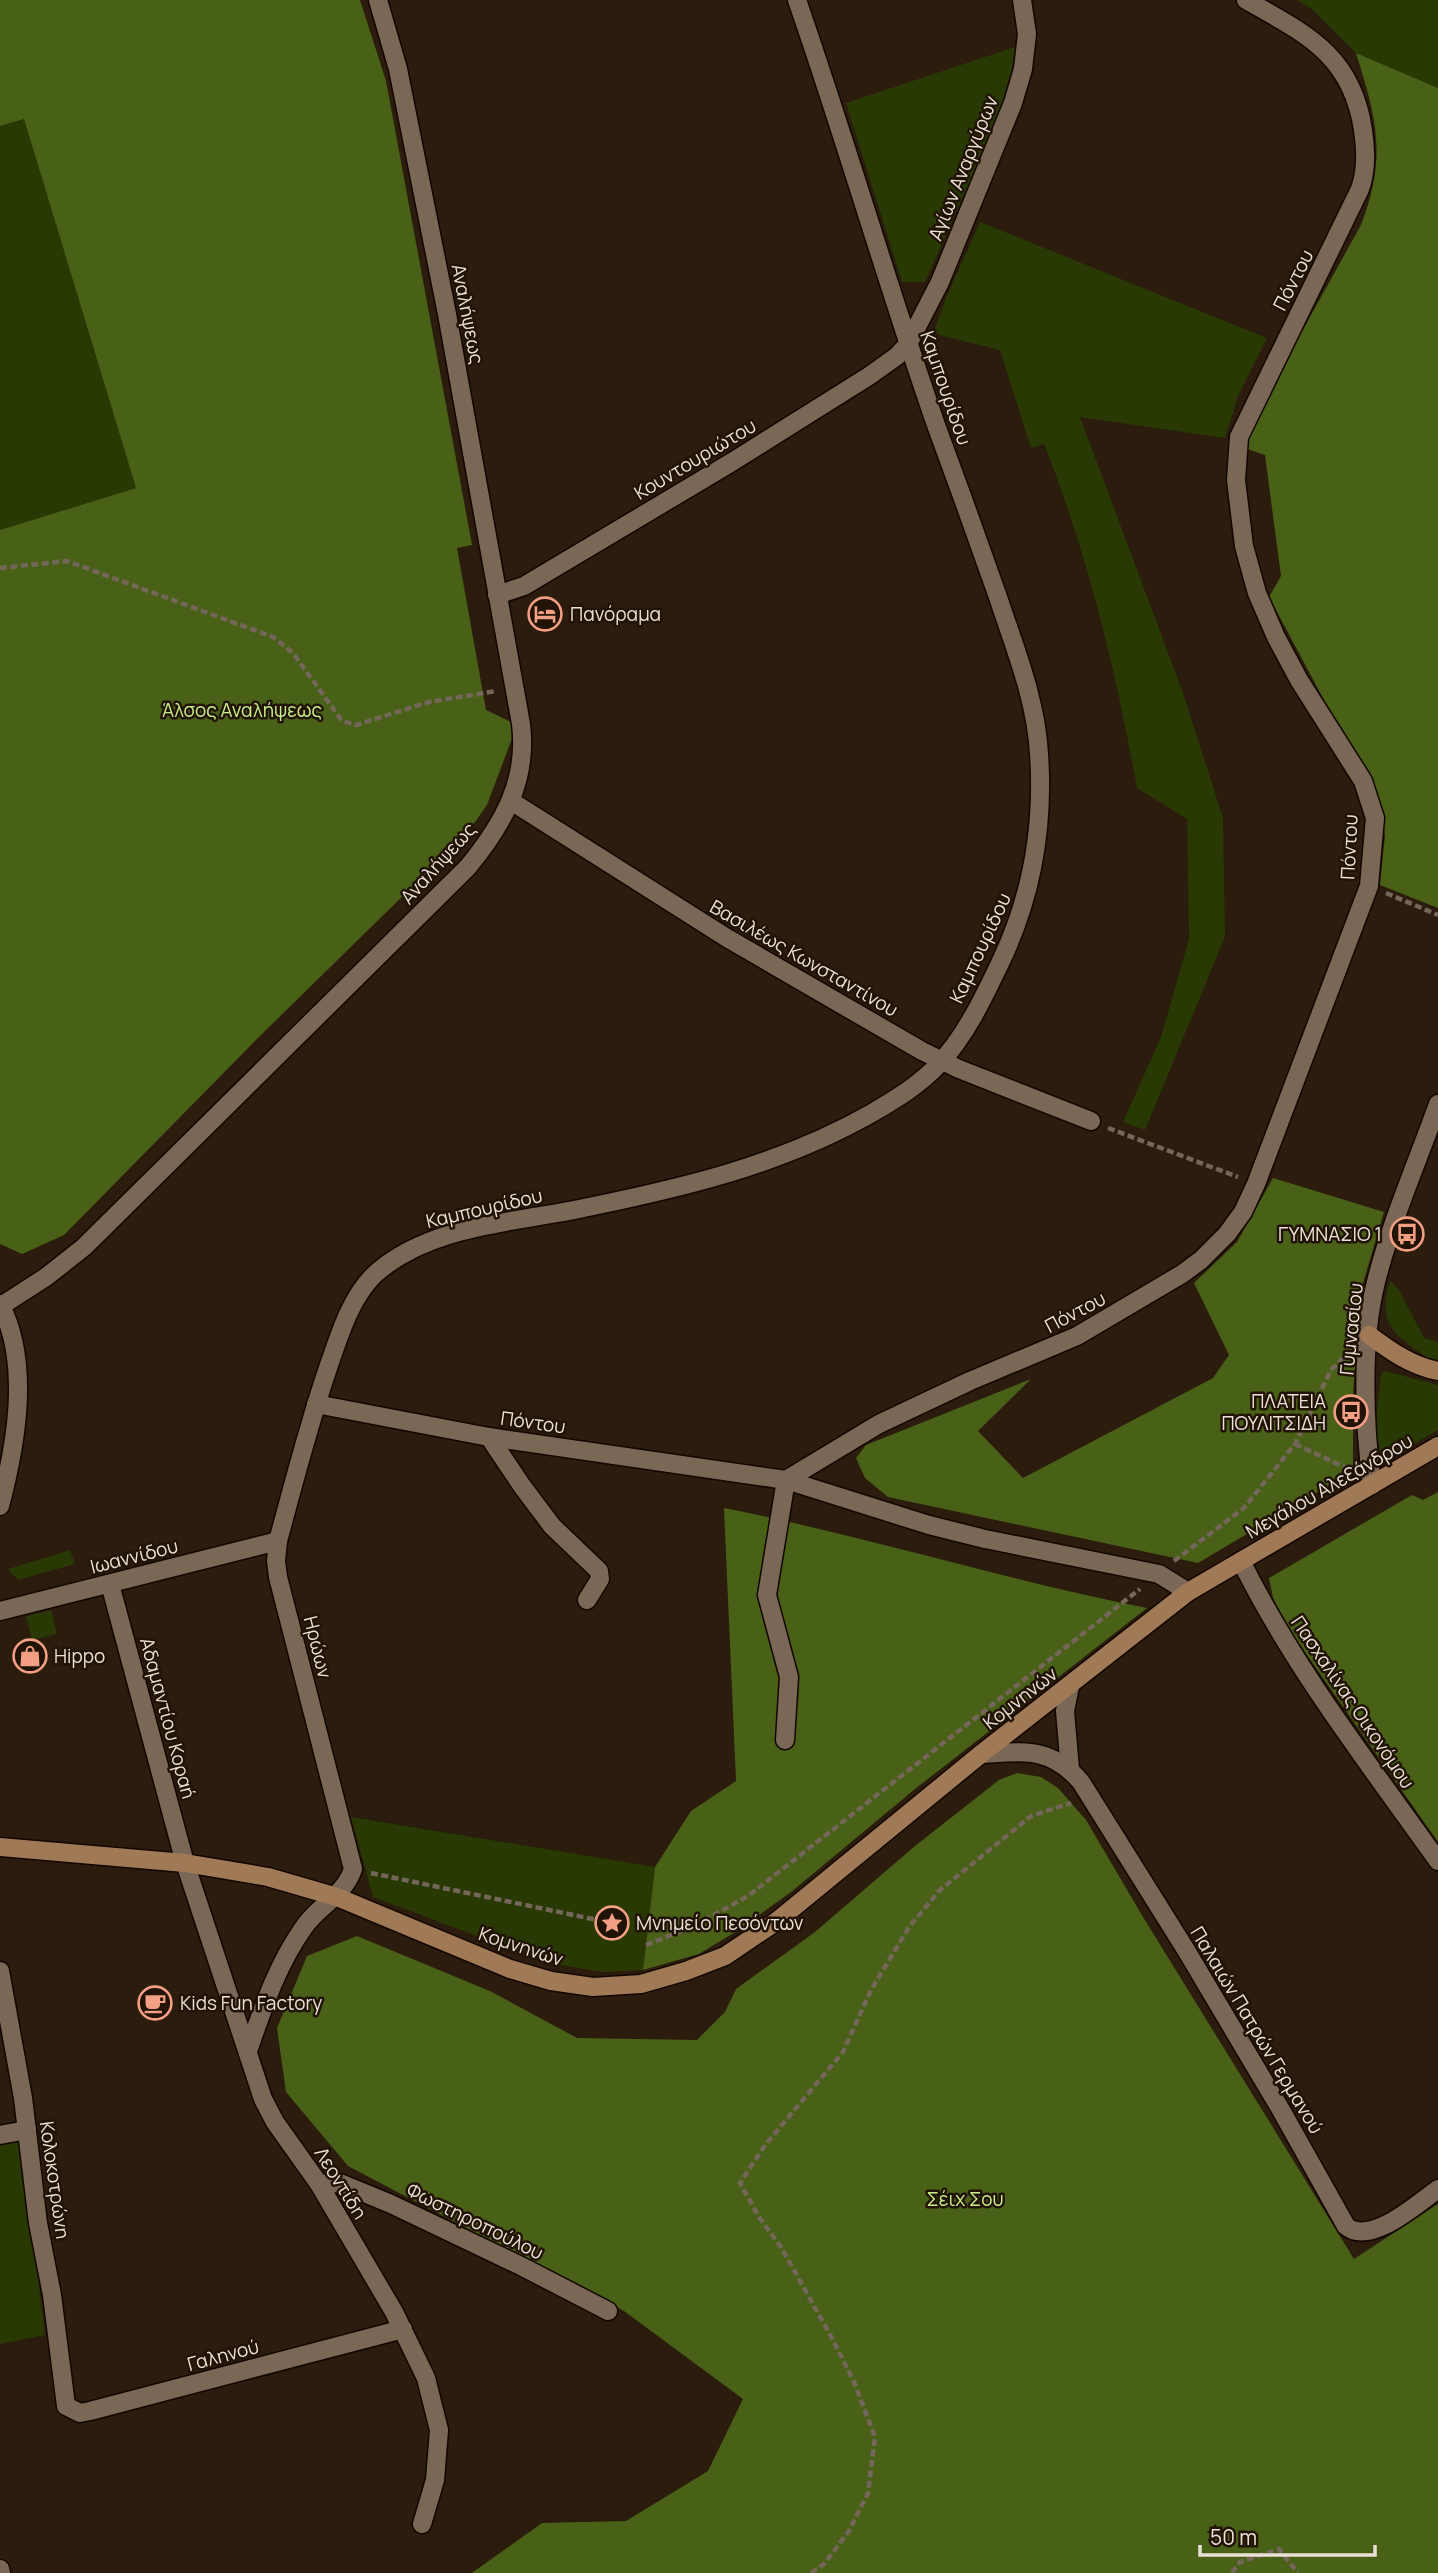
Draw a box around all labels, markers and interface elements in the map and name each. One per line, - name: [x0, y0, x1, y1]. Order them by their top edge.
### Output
- street label: Αγίων Αναργύρων: [922, 91, 1004, 244]
- street label: Πόντου: [1267, 245, 1319, 315]
- street label: Αναλήψεως: [446, 262, 490, 366]
- street label: Καμπουρίδου: [914, 328, 978, 448]
- street label: Κουντουριώτου: [629, 412, 761, 506]
- hotel icon: Πανόραμα: [526, 595, 564, 633]
- place label: Πανόραμα: [570, 601, 661, 627]
- park label: Άλσος Αναλήψεως: [162, 697, 322, 723]
- street label: Πόντου: [1334, 814, 1364, 880]
- street label: Αναλήψεως: [394, 817, 482, 909]
- street label: Καμπουρίδου: [943, 889, 1017, 1007]
- street label: Βασιλέως Κωνσταντίνου: [705, 893, 903, 1023]
- street label: Καμπουρίδου: [423, 1182, 545, 1234]
- bus stop icon: ΓΥΜΝΑΣΙΟ 1: [1388, 1215, 1426, 1253]
- place label: ΓΥΜΝΑΣΙΟ 1: [1278, 1221, 1382, 1247]
- street label: Γυμνασίου: [1333, 1282, 1369, 1376]
- street label: Πόντου: [1040, 1285, 1110, 1339]
- place label: ΠΛΑΤΕΙΑ ΠΟΥΛΙΤΣΙΔΗ: [1221, 1388, 1326, 1436]
- bus stop icon: ΠΛΑΤΕΙΑ ΠΟΥΛΙΤΣΙΔΗ: [1332, 1393, 1370, 1431]
- street label: Πόντου: [499, 1405, 567, 1439]
- street label: Μεγάλου Αλεξάνδρου: [1241, 1428, 1417, 1544]
- street label: Ιωαννίδου: [87, 1533, 181, 1579]
- street label: Πασχαλίνας Οικονόμου: [1285, 1610, 1421, 1794]
- street label: Ηρώων: [298, 1613, 338, 1681]
- street label: Αδαμαντίου Κοραή: [134, 1635, 202, 1801]
- shop icon: Hippo: [11, 1637, 49, 1675]
- place label: Hippo: [54, 1643, 105, 1669]
- street label: Κομνηνών: [978, 1661, 1063, 1735]
- place icon: Μνημείο Πεσόντων: [593, 1904, 631, 1942]
- place label: Μνημείο Πεσόντων: [636, 1910, 804, 1936]
- street label: Κομνηνών: [475, 1920, 567, 1972]
- street label: Παλαιών Πατρών Γερμανού: [1185, 1921, 1329, 2139]
- cafe icon: Kids Fun Factory: [136, 1984, 174, 2022]
- place label: Kids Fun Factory: [180, 1990, 322, 2016]
- street label: Κολοκοτρώνη: [34, 2120, 76, 2240]
- street label: Λεοντίδη: [309, 2142, 373, 2224]
- street label: Φωστηροπούλου: [402, 2177, 548, 2265]
- park label: Σέιχ Σου: [926, 2186, 1004, 2212]
- street label: Γαληνού: [184, 2333, 262, 2377]
- scale bar: [1200, 2514, 1375, 2558]
- text: 50 m: [1210, 2523, 1257, 2551]

